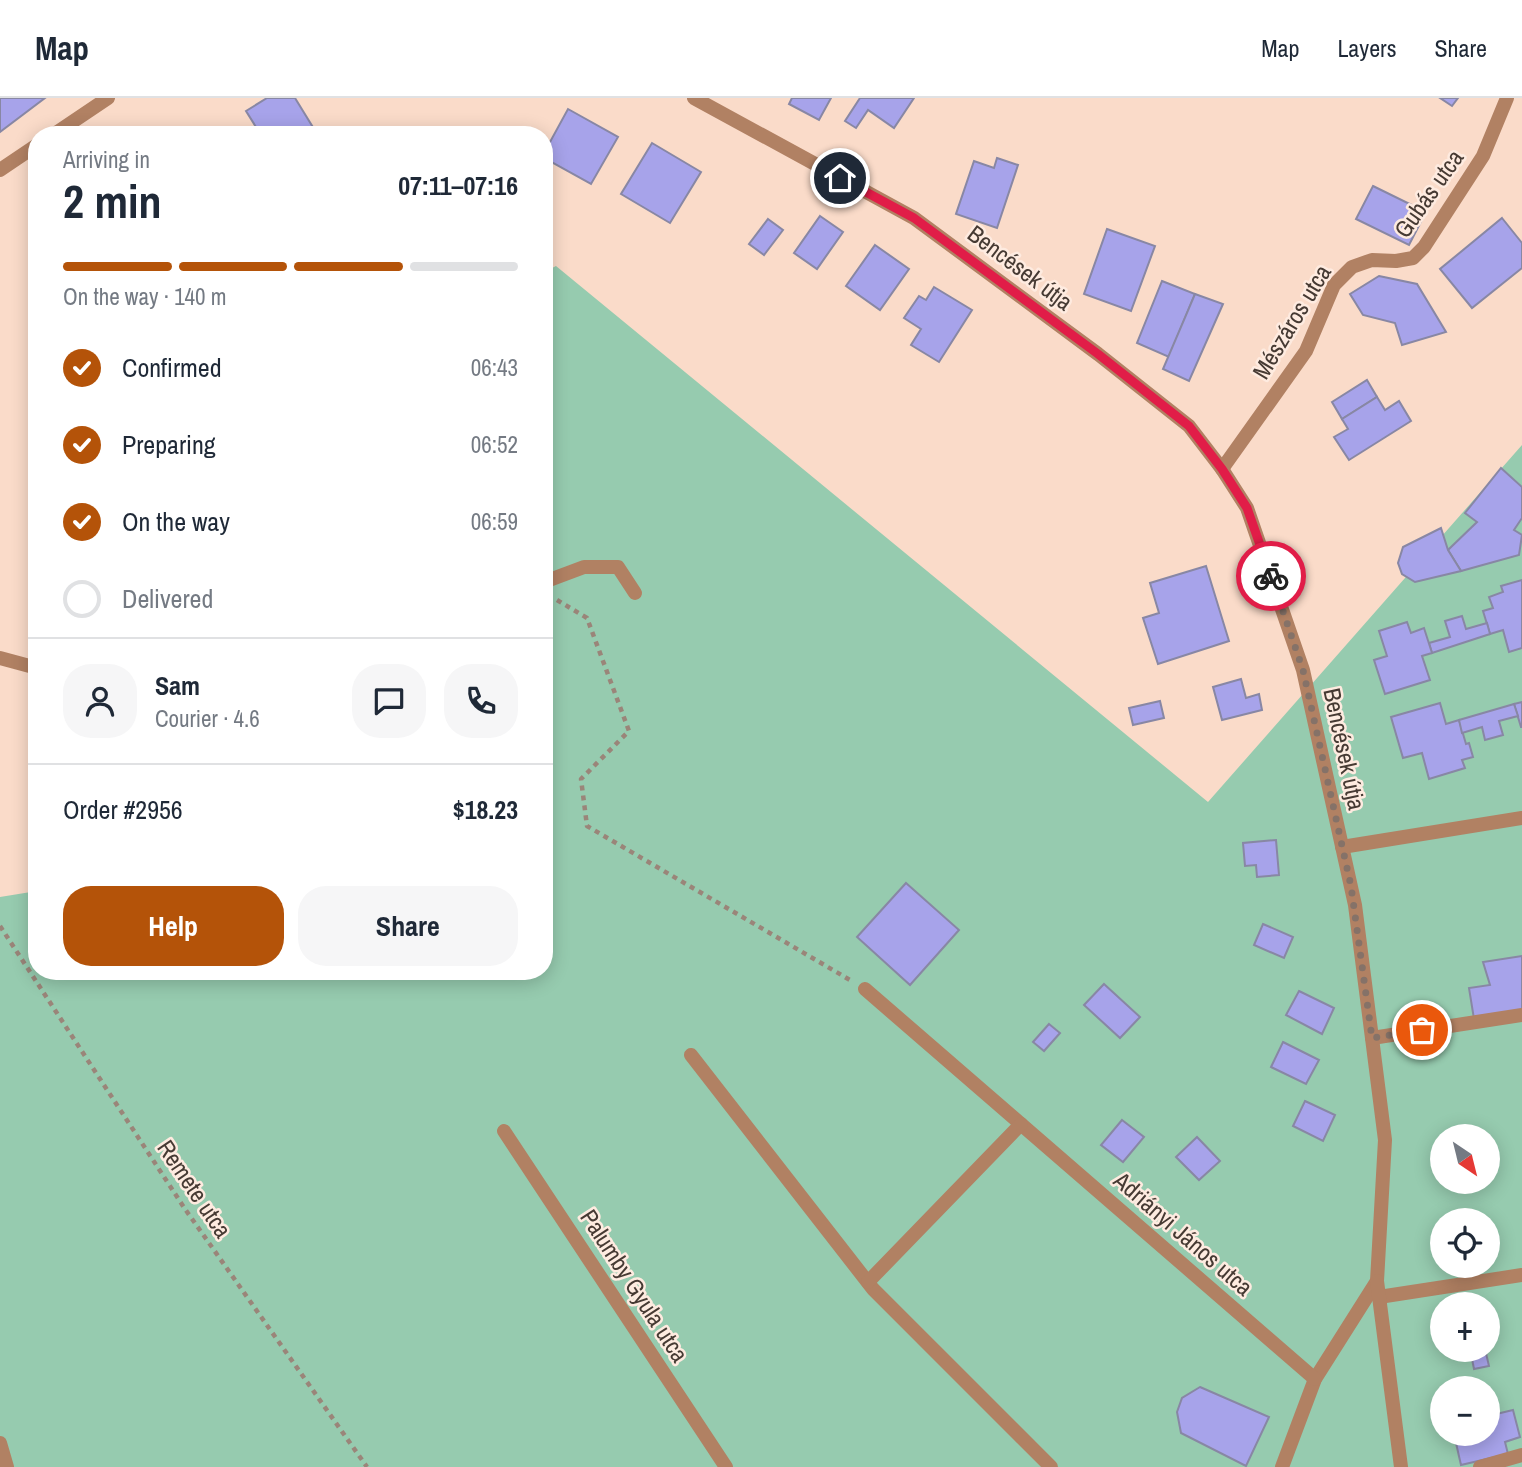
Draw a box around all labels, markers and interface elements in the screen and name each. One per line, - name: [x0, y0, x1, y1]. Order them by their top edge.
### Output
- text: Map: [35, 26, 89, 70]
- text: Map: [1261, 32, 1299, 64]
- text: Layers: [1337, 32, 1396, 64]
- text: Share: [1434, 32, 1487, 64]
- street label: Gubás utca: [1386, 143, 1470, 244]
- text: Arriving in: [63, 144, 150, 175]
- pin: [810, 148, 870, 208]
- icon: home: [821, 159, 859, 197]
- text: 07:11–07:16: [398, 168, 518, 203]
- text: 2 min: [63, 170, 162, 232]
- street label: Bencések útja: [962, 217, 1080, 317]
- street label: Mészáros utca: [1244, 258, 1338, 385]
- text: On the way · 140 m: [63, 281, 227, 312]
- icon: check: [63, 349, 101, 387]
- text: Confirmed: [122, 350, 222, 385]
- text: 06:43: [471, 352, 518, 383]
- icon: check: [63, 426, 101, 464]
- text: Preparing: [122, 427, 216, 462]
- text: 06:52: [471, 429, 518, 460]
- icon: check: [63, 503, 101, 541]
- text: On the way: [122, 504, 230, 539]
- text: 06:59: [471, 506, 518, 537]
- courier: [1236, 541, 1306, 611]
- icon: bike: [1252, 557, 1290, 595]
- text: Delivered: [122, 581, 213, 616]
- button: person: [63, 664, 137, 738]
- button: chat: [352, 664, 426, 738]
- button: phone: [444, 664, 518, 738]
- text: Sam: [155, 668, 200, 703]
- street label: Bencések útja: [1316, 685, 1373, 813]
- text: Courier · 4.6: [155, 703, 260, 734]
- text: Order #2956: [63, 792, 183, 827]
- text: $18.23: [453, 792, 518, 827]
- button: Help: [63, 886, 284, 966]
- button: Share: [298, 886, 518, 966]
- pin: [1392, 1000, 1452, 1060]
- icon: bag: [1403, 1011, 1441, 1049]
- north arrow: [1430, 1124, 1500, 1194]
- map controls: [1430, 1124, 1500, 1446]
- street label: Remete utca: [150, 1133, 239, 1244]
- street label: Adriányi János utca: [1107, 1163, 1260, 1302]
- street label: Palumby Gyula utca: [573, 1203, 696, 1368]
- button: locate: [1430, 1208, 1500, 1278]
- button: +: [1430, 1292, 1500, 1362]
- button: −: [1430, 1376, 1500, 1446]

